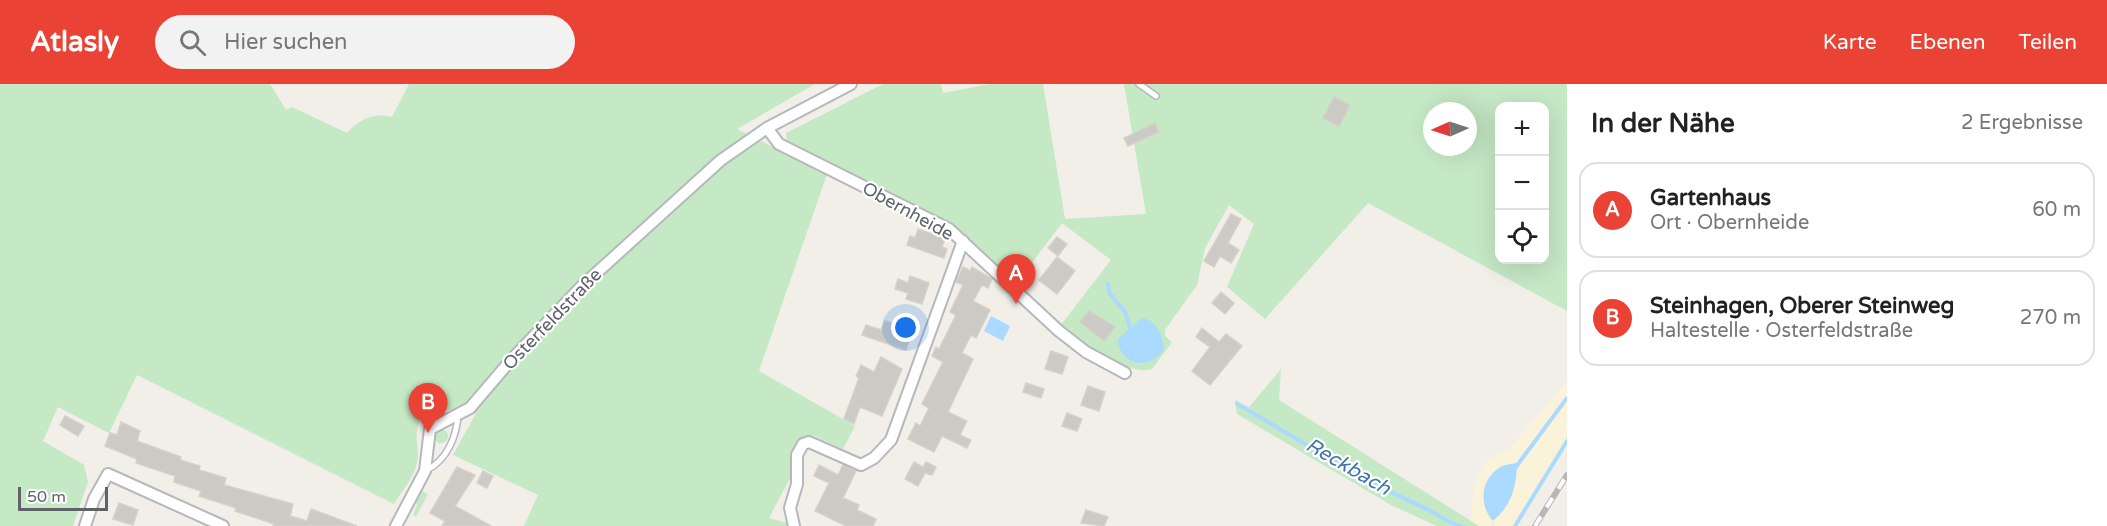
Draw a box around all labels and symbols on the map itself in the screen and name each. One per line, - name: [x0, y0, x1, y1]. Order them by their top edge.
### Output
- north arrow: [1423, 102, 1477, 156]
- street label: Obernheide: [858, 177, 958, 245]
- pin: A: [996, 254, 1036, 304]
- street label: Osterfeldstraße: [498, 264, 606, 374]
- your location: [891, 313, 920, 342]
- pin: B: [408, 384, 448, 433]
- water label: Reckbach: [1301, 433, 1395, 501]
- scale bar: [18, 484, 108, 512]

